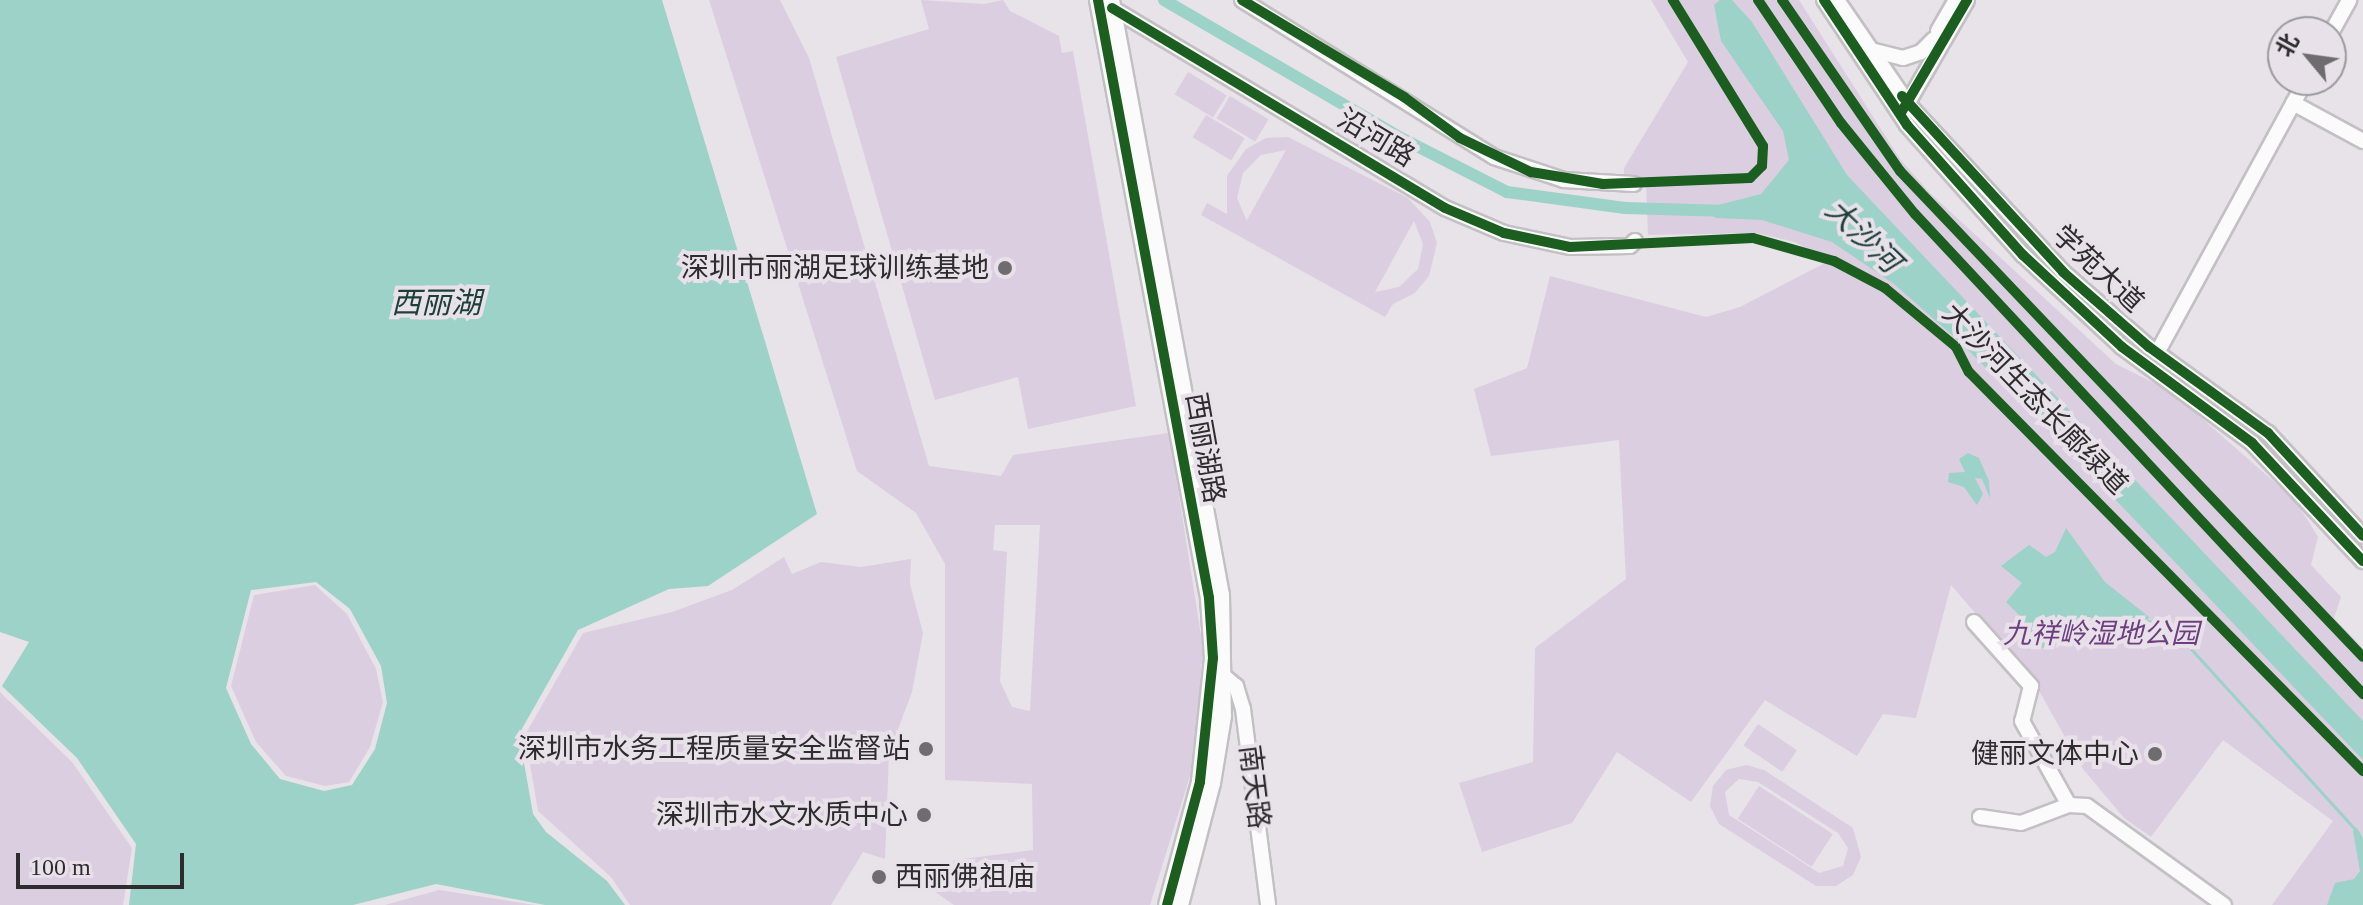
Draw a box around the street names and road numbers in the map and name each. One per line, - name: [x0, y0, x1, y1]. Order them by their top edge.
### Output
- street label: 沿河路: [1331, 102, 1421, 174]
- street label: 学苑大道: [2046, 219, 2150, 319]
- street label: 大沙河生态长廊绿道: [1935, 297, 2135, 501]
- street label: 西丽湖路: [1179, 390, 1231, 506]
- street label: 南天路: [1232, 743, 1276, 831]

